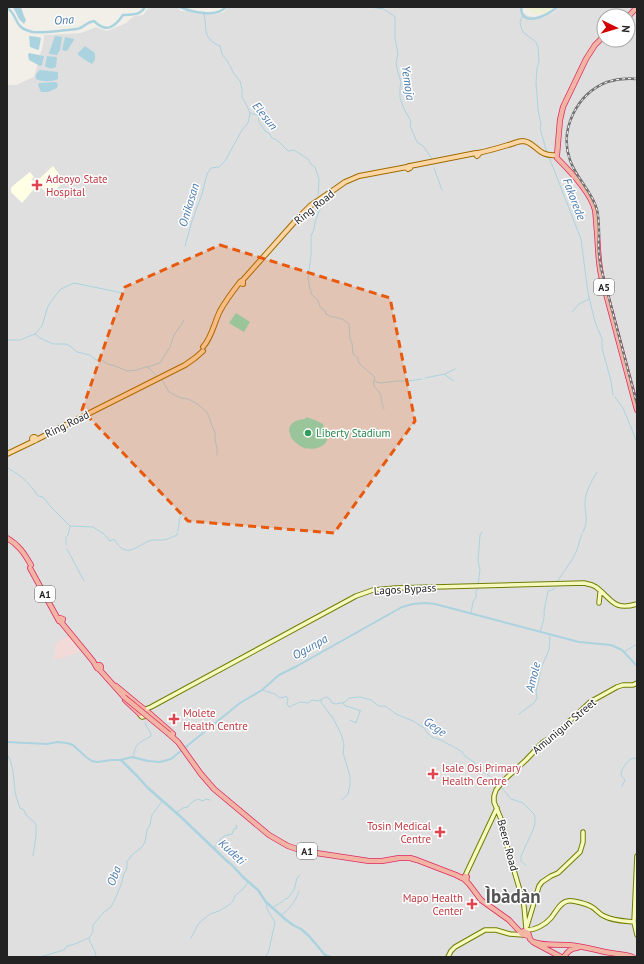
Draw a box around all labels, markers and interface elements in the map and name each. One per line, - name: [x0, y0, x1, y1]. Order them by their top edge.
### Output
- north arrow: [596, 8, 636, 48]
- water label: Ona: [53, 11, 75, 28]
- text: N: [619, 25, 633, 33]
- water label: Yemoja: [399, 65, 418, 101]
- water label: Elesun: [249, 98, 281, 133]
- place label: Adeoyo State Hospital: [46, 172, 108, 199]
- water label: Fakorede: [560, 176, 590, 222]
- marker: Adeoyo State Hospital: [31, 179, 43, 191]
- water label: Onikasan: [175, 181, 202, 229]
- street label: Ring Road: [291, 187, 337, 227]
- road number: A5: [594, 279, 614, 295]
- street label: Ring Road: [43, 407, 92, 441]
- place label: Liberty Stadium: [316, 426, 390, 440]
- marker: Liberty Stadium: [303, 428, 313, 438]
- street label: Lagos Bypass: [373, 580, 437, 598]
- road number: A1: [35, 586, 55, 602]
- water label: Ogunpa: [289, 631, 330, 662]
- water label: Amole: [521, 660, 544, 695]
- street label: Amunigun Street: [529, 695, 599, 757]
- place label: Molete Health Centre: [183, 706, 248, 733]
- marker: Molete Health Centre: [168, 713, 180, 725]
- water label: Gege: [421, 714, 450, 740]
- place label: Isale Osi Primary Health Centre: [442, 761, 522, 788]
- marker: Isale Osi Primary Health Centre: [427, 768, 439, 780]
- street label: Beere Road: [494, 818, 522, 873]
- place label: Tosin Medical Centre: [367, 819, 432, 846]
- marker: Tosin Medical Centre: [434, 826, 446, 838]
- water label: Kudeti: [216, 835, 250, 868]
- road number: A1: [297, 843, 317, 859]
- water label: Oba: [103, 864, 124, 888]
- district label: Ìbàdàn: [484, 884, 541, 908]
- place label: Mapo Health Center: [403, 891, 463, 918]
- marker: Mapo Health Center: [466, 898, 478, 910]

